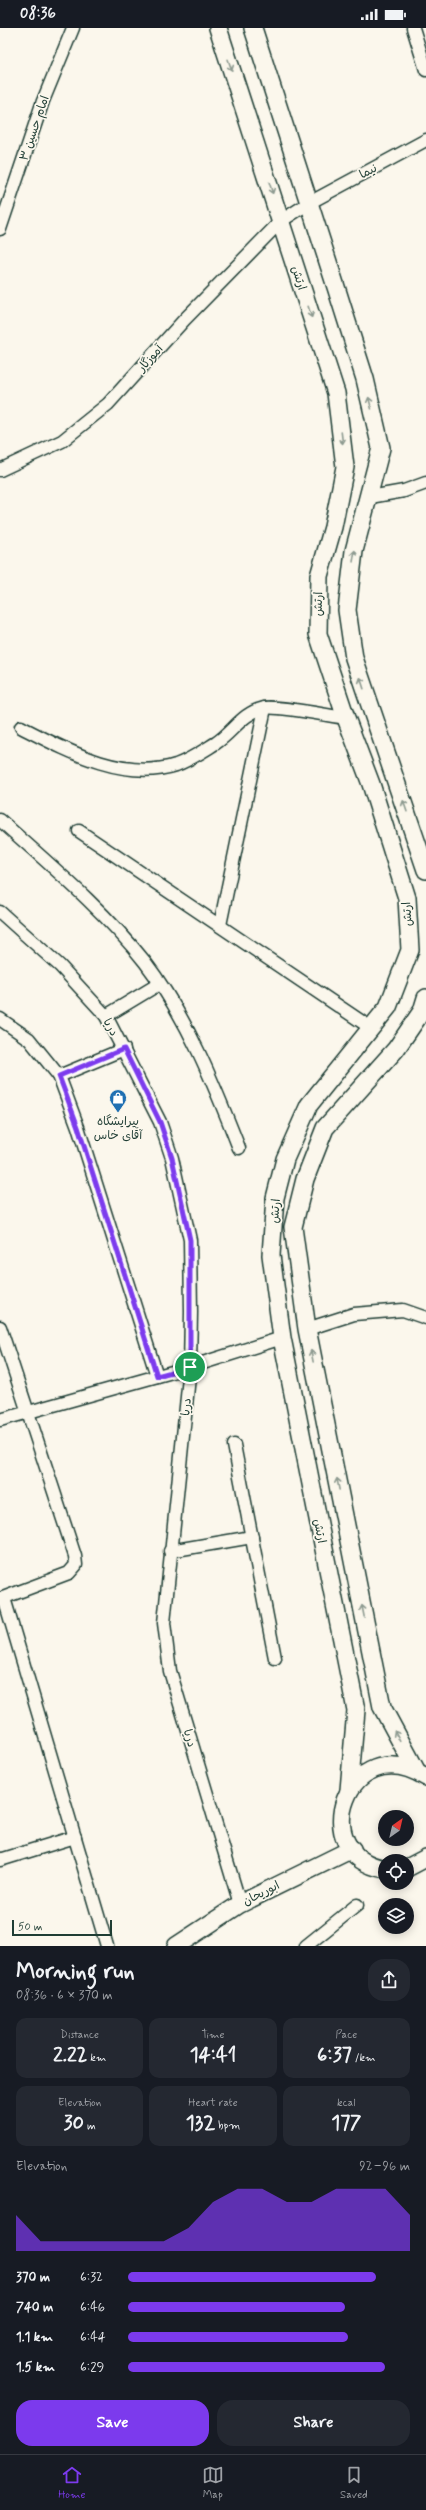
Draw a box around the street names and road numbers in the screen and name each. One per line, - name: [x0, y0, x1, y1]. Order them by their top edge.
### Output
- street label: امام حسین ۳: [16, 94, 54, 163]
- street label: نیما: [357, 161, 380, 183]
- street label: ارتش: [287, 264, 309, 293]
- street label: آموزگار: [134, 341, 168, 376]
- street label: ارتش: [311, 592, 327, 616]
- street label: ارتش: [399, 901, 417, 927]
- street label: دریا: [99, 1016, 122, 1039]
- street label: ارتش: [267, 1198, 285, 1224]
- street label: دریا: [178, 1397, 196, 1417]
- street label: ارتش: [309, 1518, 329, 1545]
- street label: دریا: [179, 1727, 199, 1749]
- street label: ابوریحان: [240, 1878, 283, 1910]

